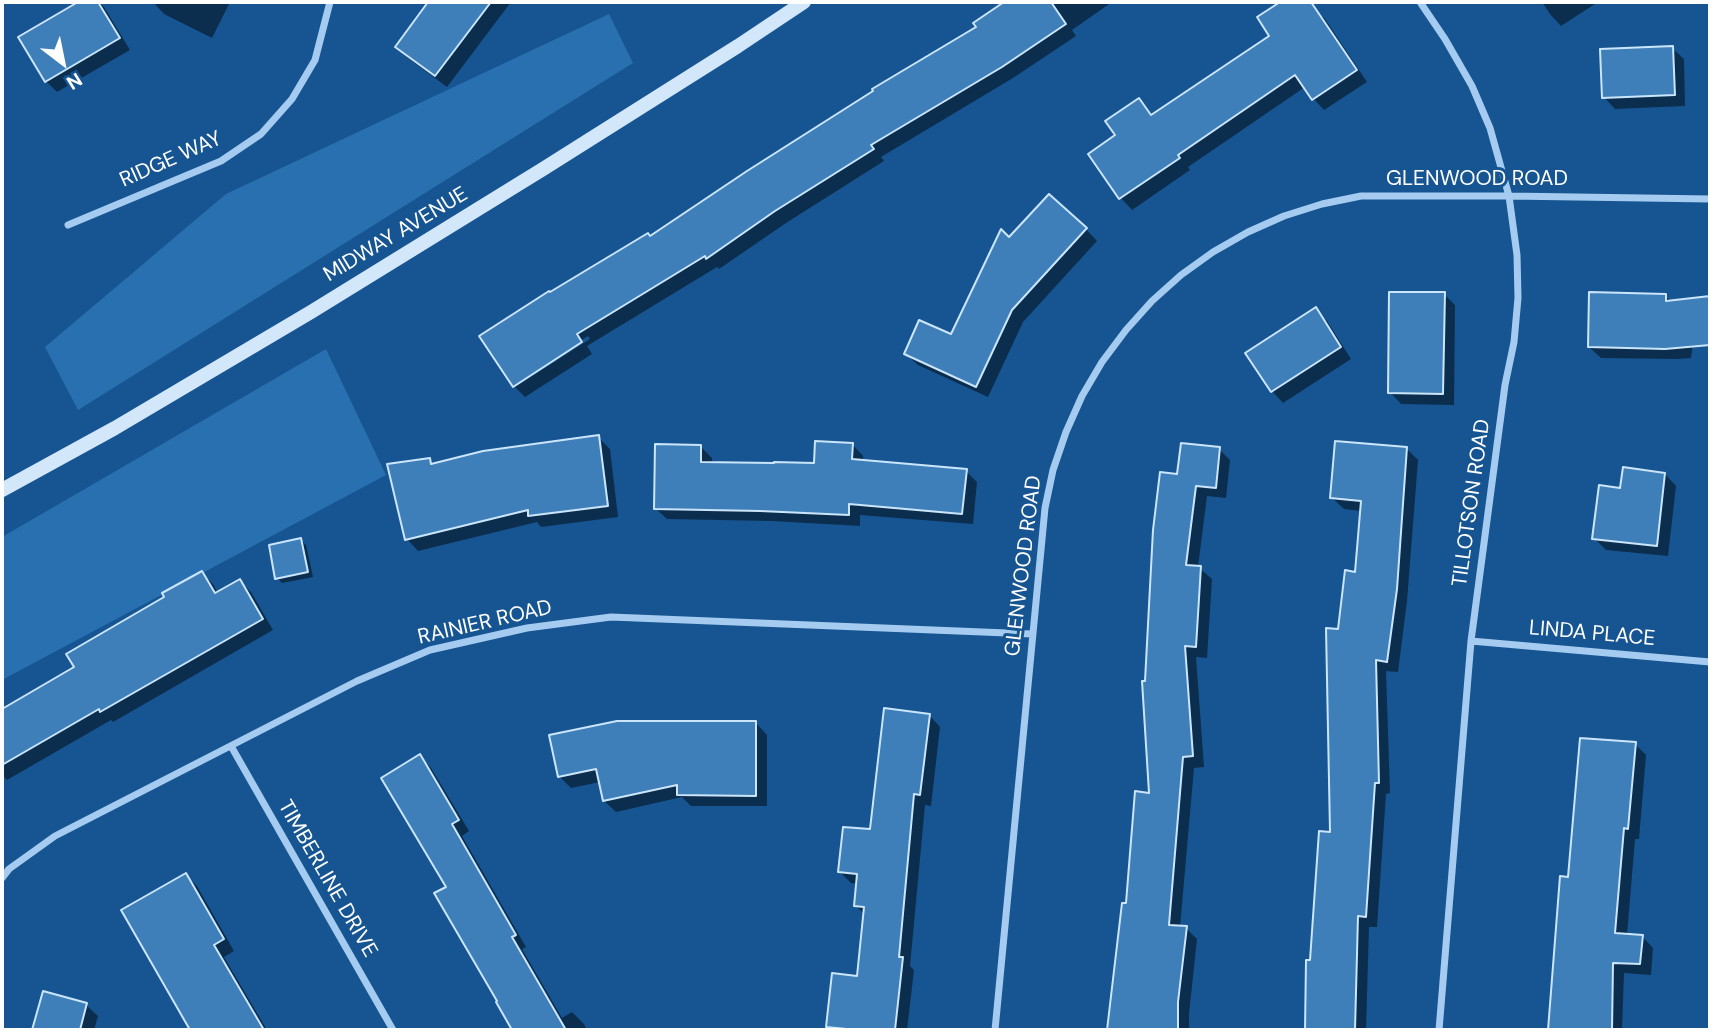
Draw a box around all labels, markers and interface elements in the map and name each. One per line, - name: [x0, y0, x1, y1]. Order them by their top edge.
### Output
- north arrow: [28, 28, 98, 98]
- text: N: [62, 67, 87, 96]
- street label: RIDGE WAY: [116, 126, 226, 194]
- street label: GLENWOOD ROAD: [1386, 166, 1568, 192]
- street label: MIDWAY AVENUE: [319, 182, 473, 288]
- street label: TILLOTSON ROAD: [1448, 418, 1496, 588]
- street label: GLENWOOD ROAD: [1000, 474, 1048, 658]
- street label: RAINIER ROAD: [416, 595, 554, 651]
- street label: LINDA PLACE: [1528, 616, 1656, 652]
- street label: TIMBERLINE DRIVE: [272, 796, 382, 962]

